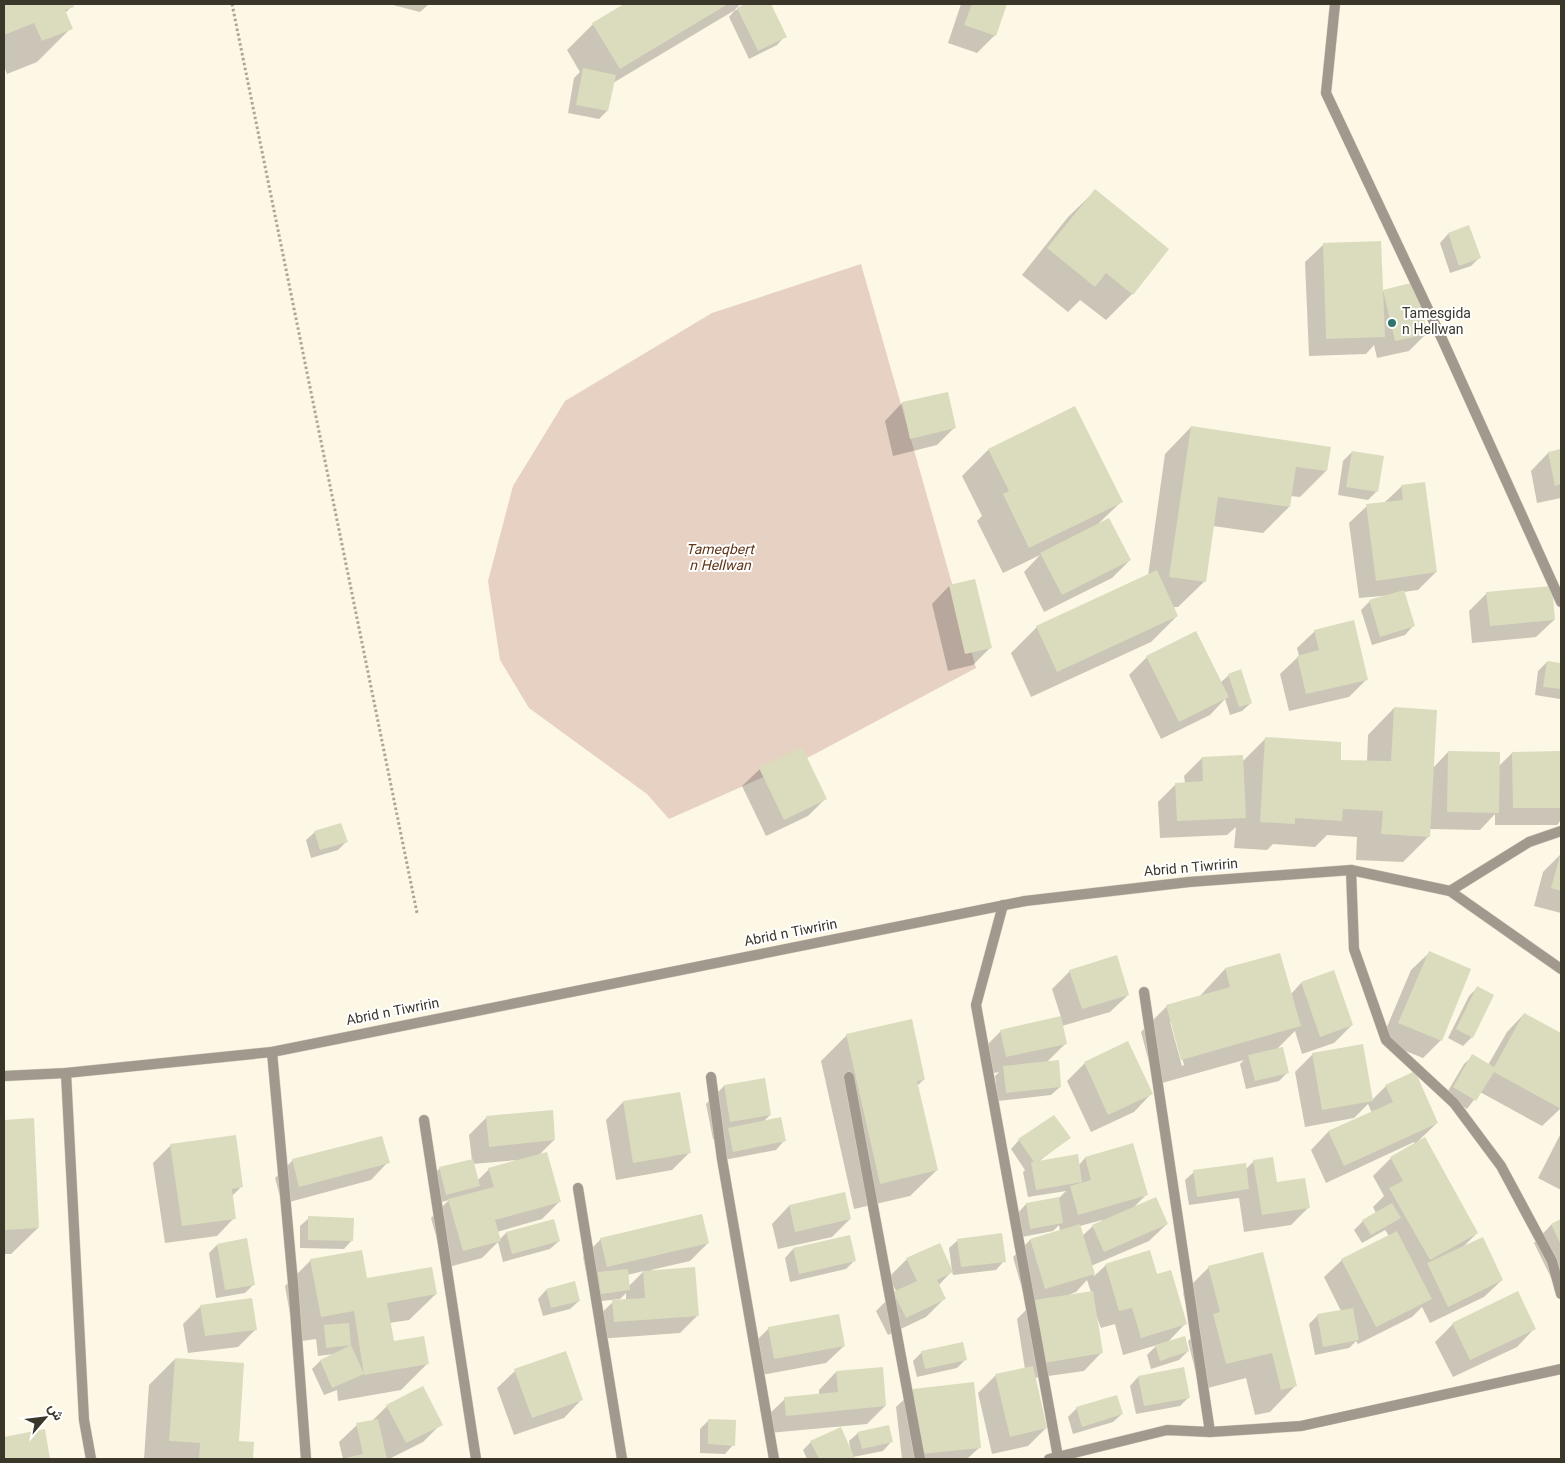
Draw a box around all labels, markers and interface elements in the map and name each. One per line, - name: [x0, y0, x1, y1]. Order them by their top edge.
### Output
- place label: Tamesgida n Hellwan: [1402, 304, 1471, 342]
- marker: Tamesgida n Hellwan: [1386, 317, 1398, 329]
- park label: Tameqbeṛt n Hellwan: [686, 540, 755, 578]
- street label: Abrid n Tiwririn: [1143, 854, 1239, 884]
- street label: Abrid n Tiwririn: [743, 914, 839, 954]
- street label: Abrid n Tiwririn: [345, 993, 441, 1033]
- north arrow: [20, 1393, 70, 1443]
- text: ش: [41, 1400, 68, 1426]

